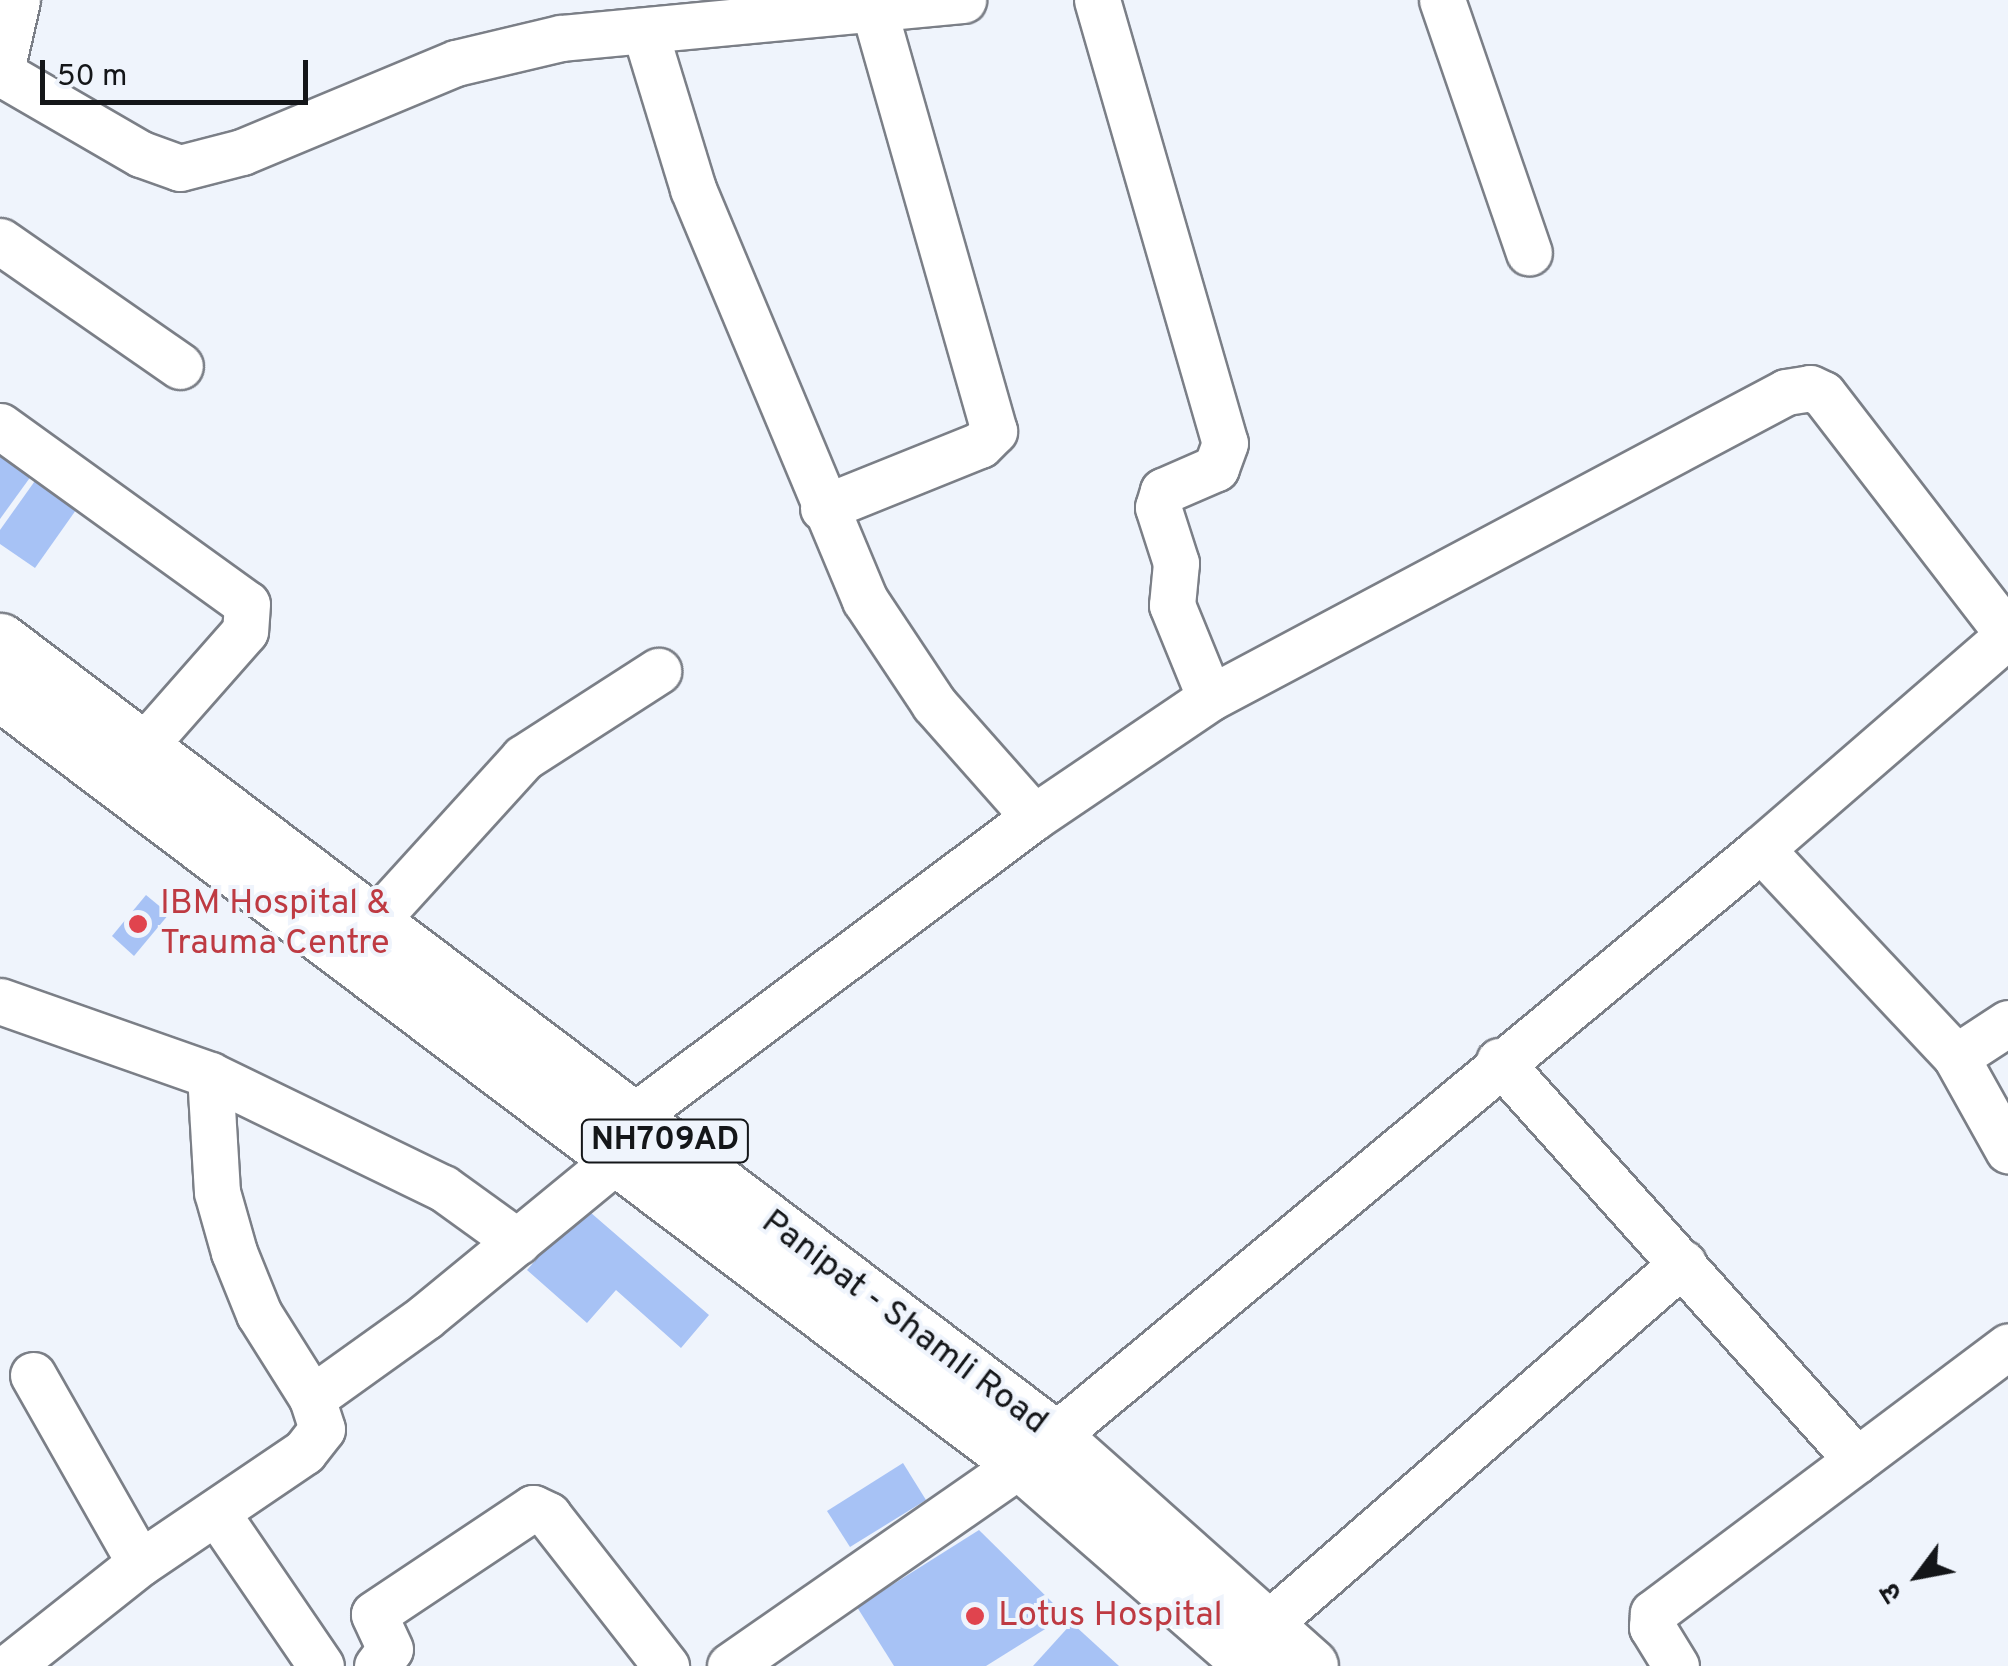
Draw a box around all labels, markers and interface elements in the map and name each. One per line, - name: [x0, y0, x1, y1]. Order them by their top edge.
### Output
- scale bar: [45, 40, 312, 102]
- text: 50 m: [57, 59, 127, 96]
- place label: IBM Hospital & Trauma Centre: [160, 883, 390, 965]
- marker: IBM Hospital & Trauma Centre: [125, 911, 151, 937]
- road number: NH709AD: [580, 1114, 750, 1168]
- street label: Panipat - Shamli Road: [753, 1202, 1055, 1444]
- north arrow: [1868, 1526, 1968, 1626]
- text: उ: [1873, 1575, 1912, 1608]
- place label: Lotus Hospital: [998, 1595, 1223, 1637]
- marker: Lotus Hospital: [962, 1603, 988, 1629]

